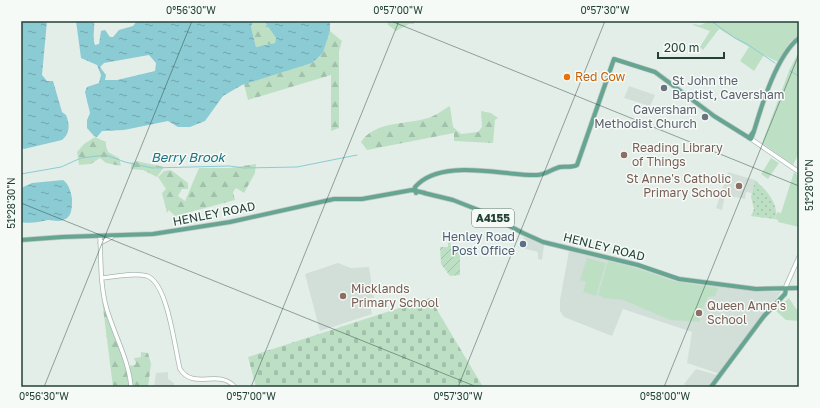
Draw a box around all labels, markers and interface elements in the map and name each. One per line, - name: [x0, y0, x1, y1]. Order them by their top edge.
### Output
- text: 0°56'30"W: [166, 4, 216, 16]
- text: 0°57'00"W: [373, 4, 423, 16]
- text: 0°57'30"W: [580, 4, 630, 16]
- scale bar: [658, 34, 724, 60]
- text: 200 m: [664, 40, 699, 55]
- place label: Red Cow: [575, 69, 626, 84]
- marker: Red Cow: [562, 72, 572, 82]
- place label: St John the Baptist, Caversham: [672, 73, 784, 102]
- marker: St John the Baptist, Caversham: [659, 83, 669, 93]
- place label: Caversham Methodist Church: [594, 102, 697, 131]
- marker: Caversham Methodist Church: [700, 112, 710, 122]
- place label: Reading Library of Things: [632, 140, 723, 169]
- water label: Berry Brook: [151, 149, 227, 165]
- marker: Reading Library of Things: [619, 150, 629, 160]
- text: 51°28'00"N: [803, 159, 815, 211]
- place label: St Anne's Catholic Primary School: [626, 171, 731, 200]
- text: 51°28'30"N: [5, 177, 17, 229]
- marker: St Anne's Catholic Primary School: [734, 181, 744, 191]
- street label: HENLEY ROAD: [171, 198, 256, 229]
- road number: A4155: [472, 209, 514, 227]
- place label: Henley Road Post Office: [442, 229, 515, 258]
- street label: HENLEY ROAD: [562, 229, 647, 264]
- marker: Henley Road Post Office: [518, 239, 528, 249]
- place label: Micklands Primary School: [351, 281, 439, 310]
- marker: Micklands Primary School: [338, 291, 348, 301]
- place label: Queen Anne's School: [707, 298, 786, 327]
- marker: Queen Anne's School: [694, 308, 704, 318]
- text: 0°56'30"W: [19, 390, 69, 402]
- text: 0°57'00"W: [226, 390, 276, 402]
- text: 0°57'30"W: [433, 390, 483, 402]
- text: 0°58'00"W: [640, 390, 691, 402]

